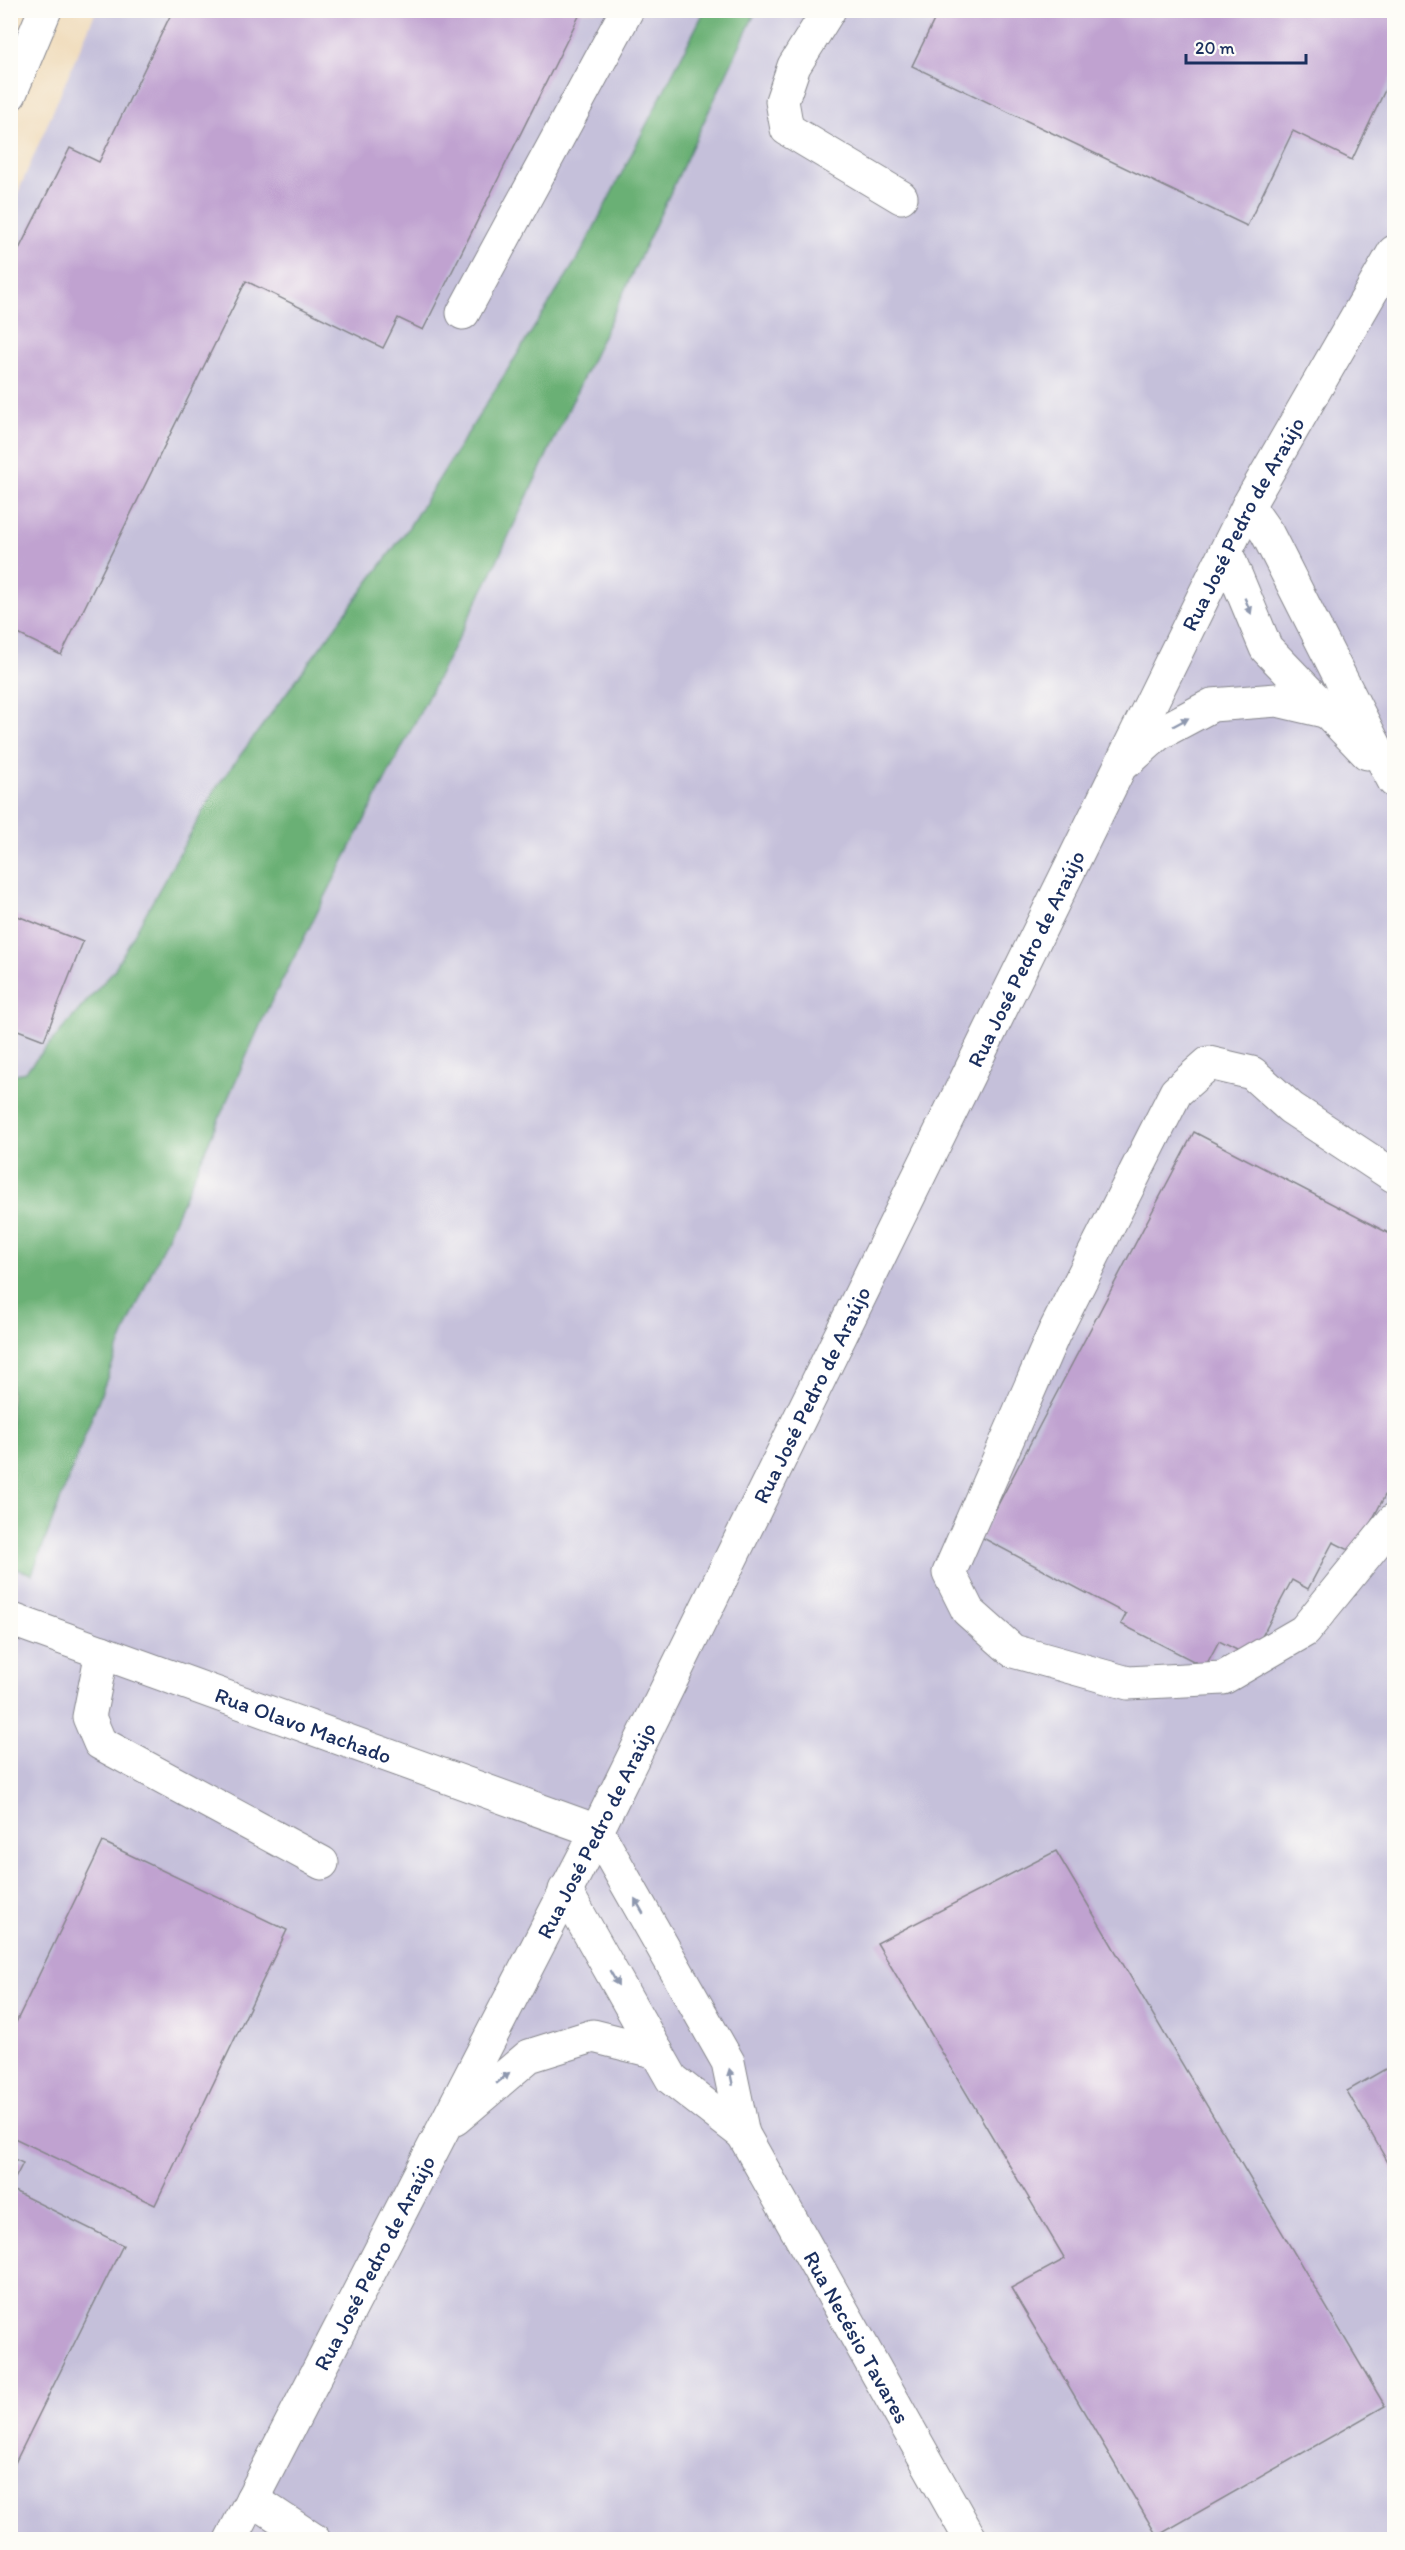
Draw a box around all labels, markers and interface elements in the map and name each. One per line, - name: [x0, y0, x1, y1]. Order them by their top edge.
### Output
- scale bar: [1186, 27, 1306, 65]
- text: 20 m: [1195, 37, 1235, 59]
- street label: Rua José Pedro de Araújo: [1175, 412, 1310, 635]
- one-way arrow: [1244, 597, 1253, 615]
- one-way arrow: [1173, 717, 1190, 727]
- street label: Rua José Pedro de Araújo: [961, 846, 1090, 1071]
- street label: Rua José Pedro de Araújo: [747, 1282, 876, 1508]
- street label: Rua Olavo Machado: [211, 1681, 396, 1769]
- street label: Rua José Pedro de Araújo: [530, 1718, 662, 1943]
- one-way arrow: [634, 1897, 644, 1914]
- one-way arrow: [609, 1969, 619, 1986]
- one-way arrow: [726, 2067, 735, 2086]
- one-way arrow: [495, 2072, 510, 2085]
- street label: Rua José Pedro de Araújo: [307, 2151, 441, 2375]
- street label: Rua Necésio Tavares: [798, 2246, 916, 2428]

